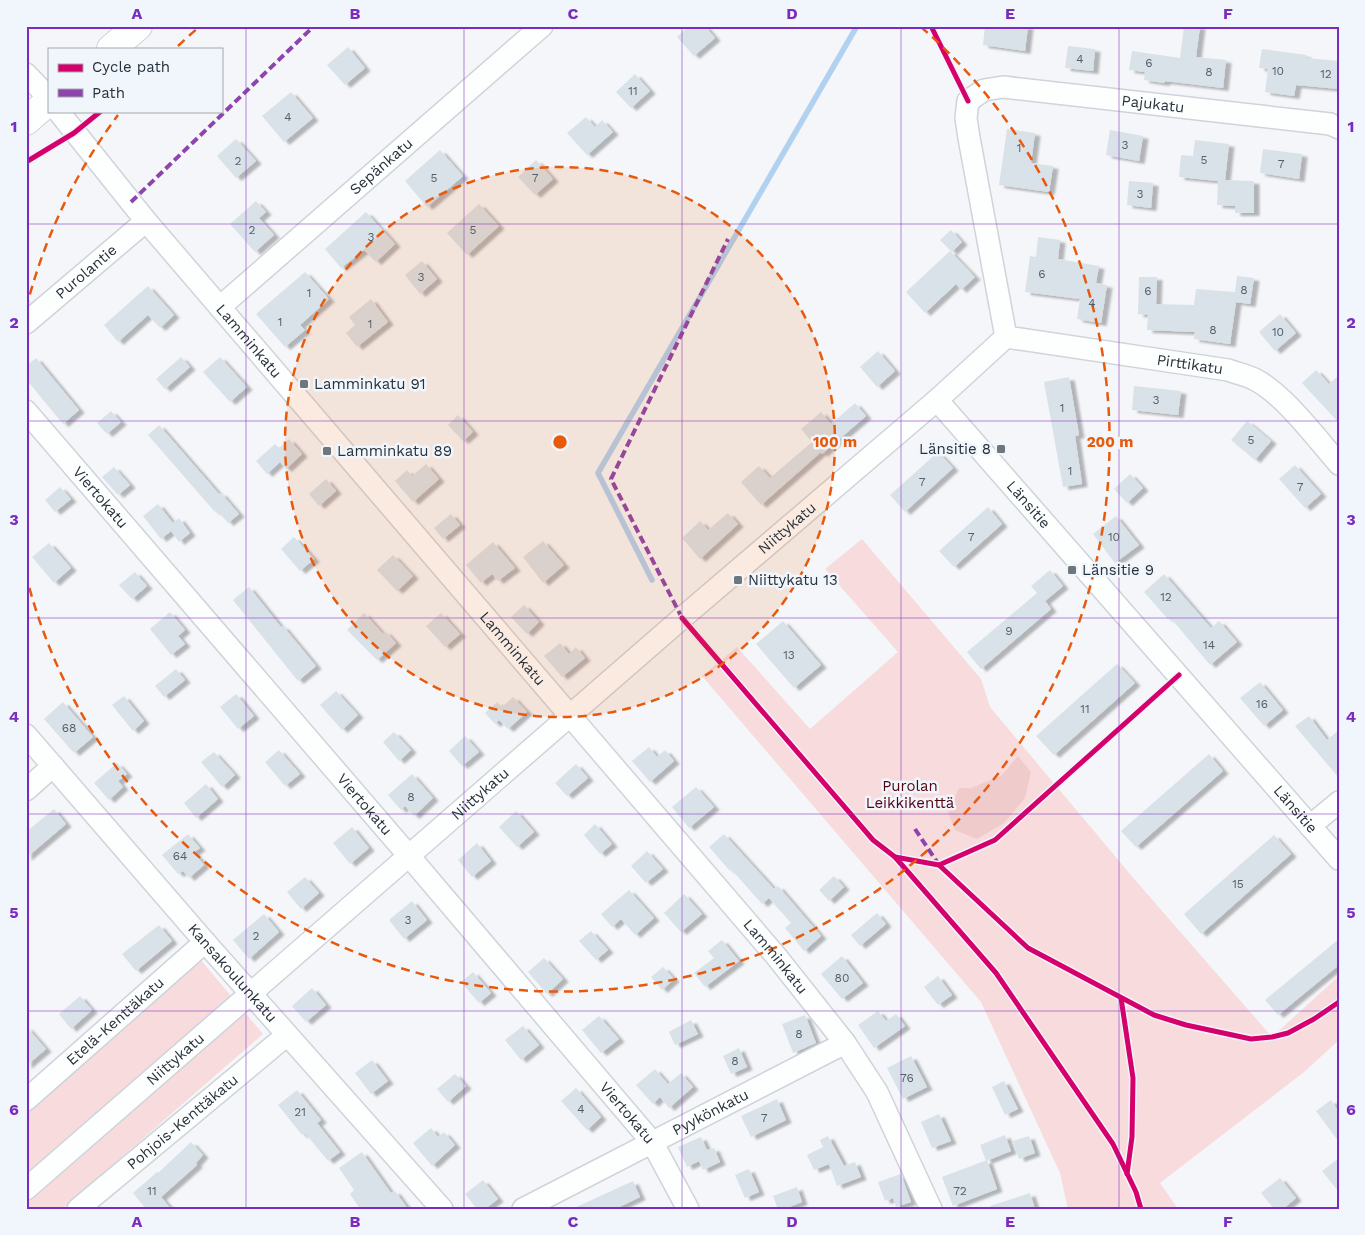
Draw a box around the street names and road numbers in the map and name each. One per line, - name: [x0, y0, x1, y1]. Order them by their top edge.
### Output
- street label: Pajukatu: [1121, 91, 1185, 116]
- street label: Sepänkatu: [346, 134, 416, 199]
- street label: Purolantie: [52, 241, 120, 303]
- street label: Lamminkatu: [212, 300, 286, 382]
- street label: Pirttikatu: [1156, 351, 1224, 378]
- street label: Viertokatu: [69, 463, 132, 532]
- street label: Länsitie: [1003, 477, 1054, 532]
- street label: Niittykatu: [754, 498, 820, 558]
- street label: Lamminkatu: [476, 608, 549, 689]
- street label: Niittykatu: [448, 764, 513, 824]
- street label: Viertokatu: [333, 770, 396, 839]
- street label: Länsitie: [1270, 782, 1321, 837]
- street label: Lamminkatu: [739, 915, 812, 997]
- street label: Kansakoulunkatu: [184, 920, 281, 1026]
- street label: Etelä-Kenttäkatu: [63, 973, 168, 1069]
- street label: Niittykatu: [143, 1029, 208, 1089]
- street label: Pohjois-Kenttäkatu: [123, 1071, 242, 1173]
- street label: Viertokatu: [596, 1078, 658, 1147]
- street label: Pyykönkatu: [669, 1085, 752, 1139]

